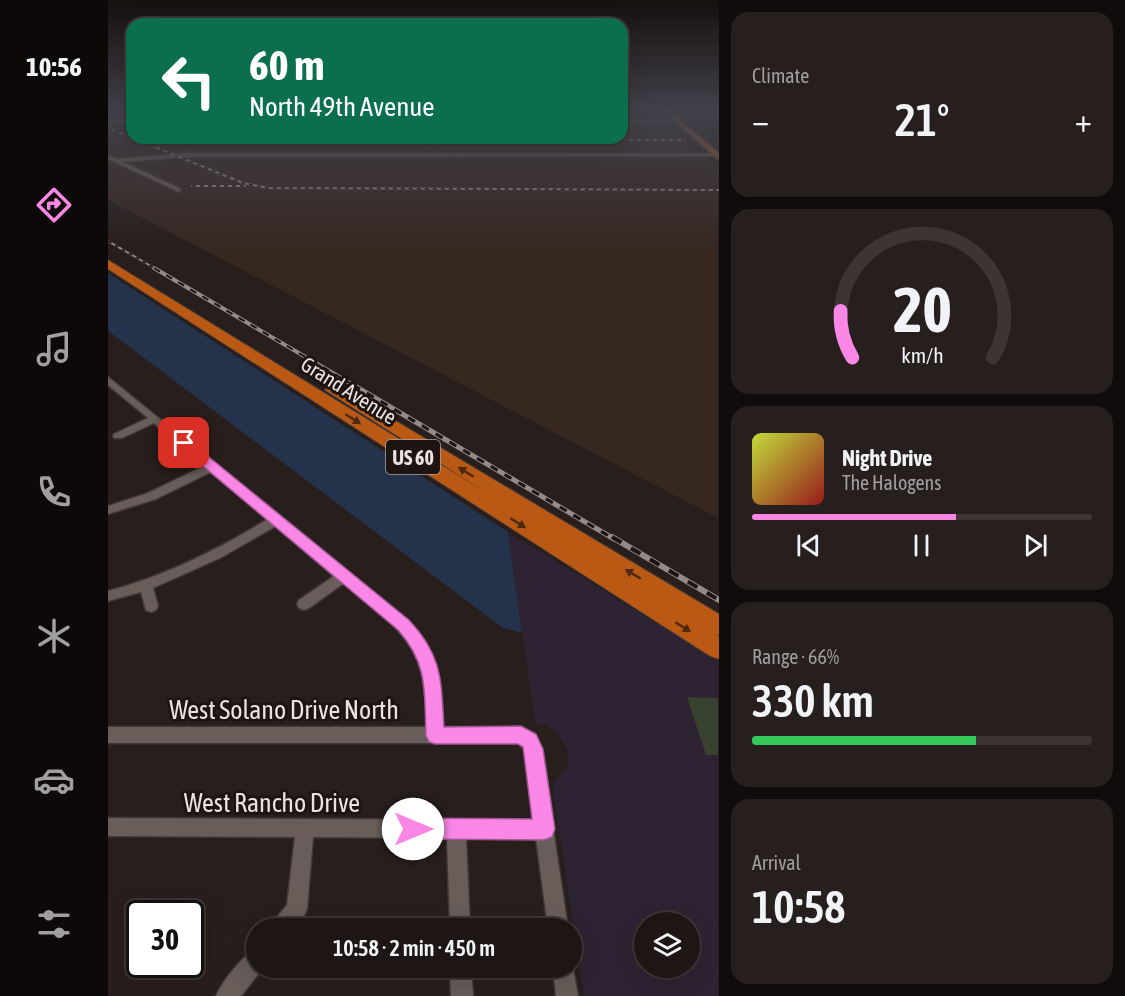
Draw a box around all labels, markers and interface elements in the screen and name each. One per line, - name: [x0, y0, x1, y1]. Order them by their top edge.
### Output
- text: 60 m: [249, 41, 324, 89]
- icon: left: [150, 42, 228, 120]
- text: 10:56: [26, 51, 82, 82]
- text: Climate: [752, 64, 809, 87]
- text: North 49th Avenue: [249, 91, 435, 122]
- text: 21°: [895, 94, 949, 146]
- text: −: [752, 101, 769, 139]
- text: +: [1075, 101, 1092, 139]
- icon: directions: [33, 184, 75, 226]
- text: 20: [893, 274, 951, 345]
- icon: music: [33, 328, 75, 370]
- text: km/h: [901, 344, 943, 369]
- street label: Grand Avenue: [297, 351, 401, 429]
- one-way arrow: [345, 413, 361, 424]
- pin: [158, 417, 209, 468]
- icon: arrive: [167, 426, 200, 459]
- road number: US 60: [386, 440, 440, 474]
- text: Night Drive: [842, 445, 932, 471]
- one-way arrow: [458, 467, 474, 478]
- icon: phone: [33, 471, 75, 513]
- text: The Halogens: [842, 471, 941, 494]
- one-way arrow: [510, 517, 526, 528]
- icon: previous: [792, 529, 825, 562]
- icon: pause: [905, 529, 938, 562]
- icon: next: [1019, 529, 1052, 562]
- one-way arrow: [625, 569, 641, 580]
- icon: climate: [33, 615, 75, 657]
- one-way arrow: [675, 621, 691, 632]
- text: Range · 66%: [752, 645, 839, 668]
- text: 330 km: [752, 675, 874, 727]
- street label: West Solano Drive North: [169, 695, 399, 725]
- icon: car: [33, 759, 75, 801]
- street label: West Rancho Drive: [184, 788, 360, 818]
- position arrow: [381, 797, 445, 861]
- text: Arrival: [752, 851, 801, 874]
- text: 10:58: [752, 881, 846, 933]
- speed limit sign: 30: [126, 900, 204, 978]
- icon: filters: [33, 903, 75, 945]
- map controls: [634, 912, 700, 978]
- button: layers: [634, 912, 700, 978]
- text: 10:58 · 2 min · 450 m: [333, 935, 495, 961]

